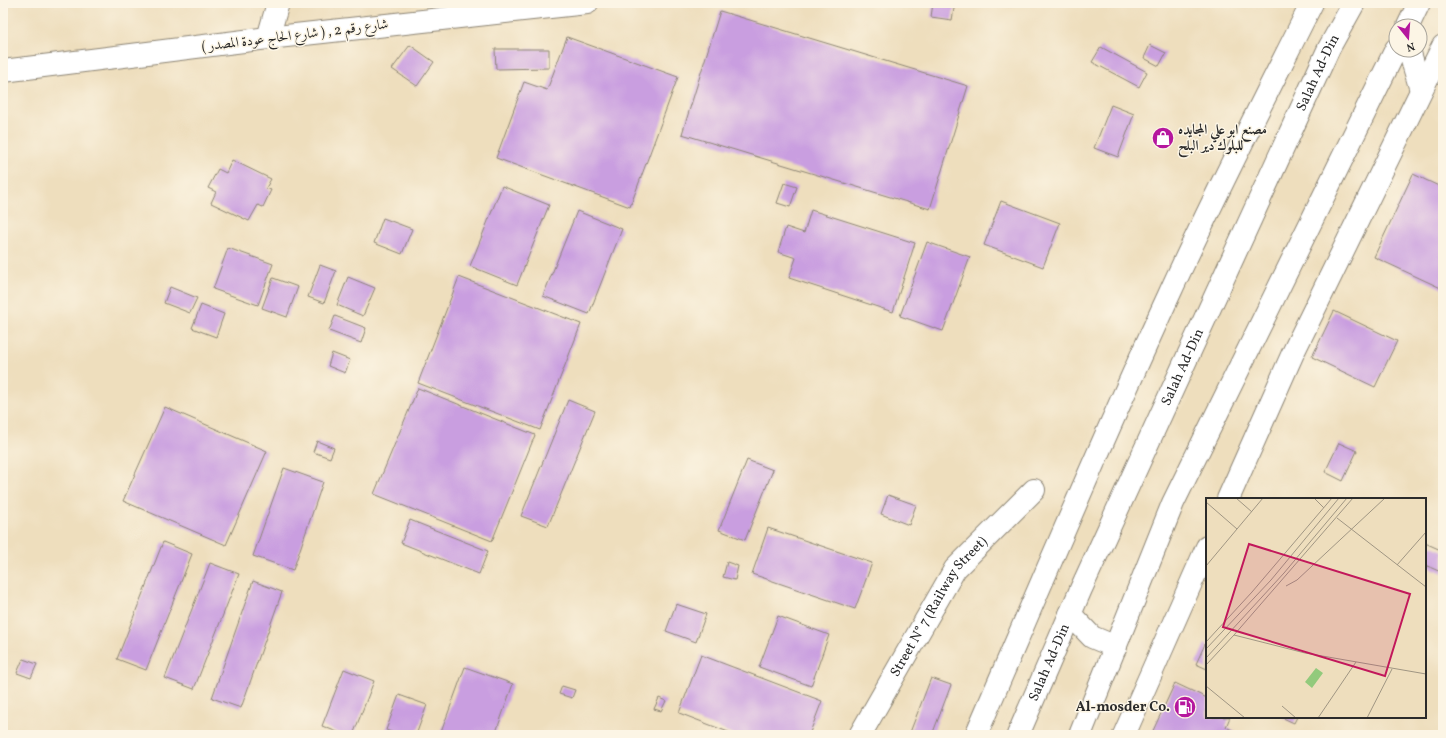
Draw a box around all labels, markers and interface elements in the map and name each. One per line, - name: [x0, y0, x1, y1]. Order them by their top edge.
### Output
- street label: شارع رقم 2 , ( شارع الحاج عودة المصدر ): [201, 15, 390, 60]
- north arrow: [1388, 18, 1428, 58]
- street label: Salah Ad-Din: [1292, 31, 1344, 114]
- text: N: [1404, 38, 1417, 54]
- place label: مصنع ابو علي المجايده للبلوك دير البلح: [1178, 121, 1267, 158]
- shop icon: مصنع ابو علي المجايده للبلوك دير البلح: [1150, 125, 1176, 151]
- street label: Salah Ad-Din: [1157, 326, 1209, 409]
- inset map: [1206, 498, 1426, 718]
- street label: Street N° 7 (Railway Street): [886, 532, 992, 680]
- street label: Salah Ad-Din: [1024, 621, 1074, 704]
- fuel station icon: Al-mosder Co.: [1172, 694, 1198, 720]
- place label: Al-mosder Co.: [1076, 698, 1170, 717]

